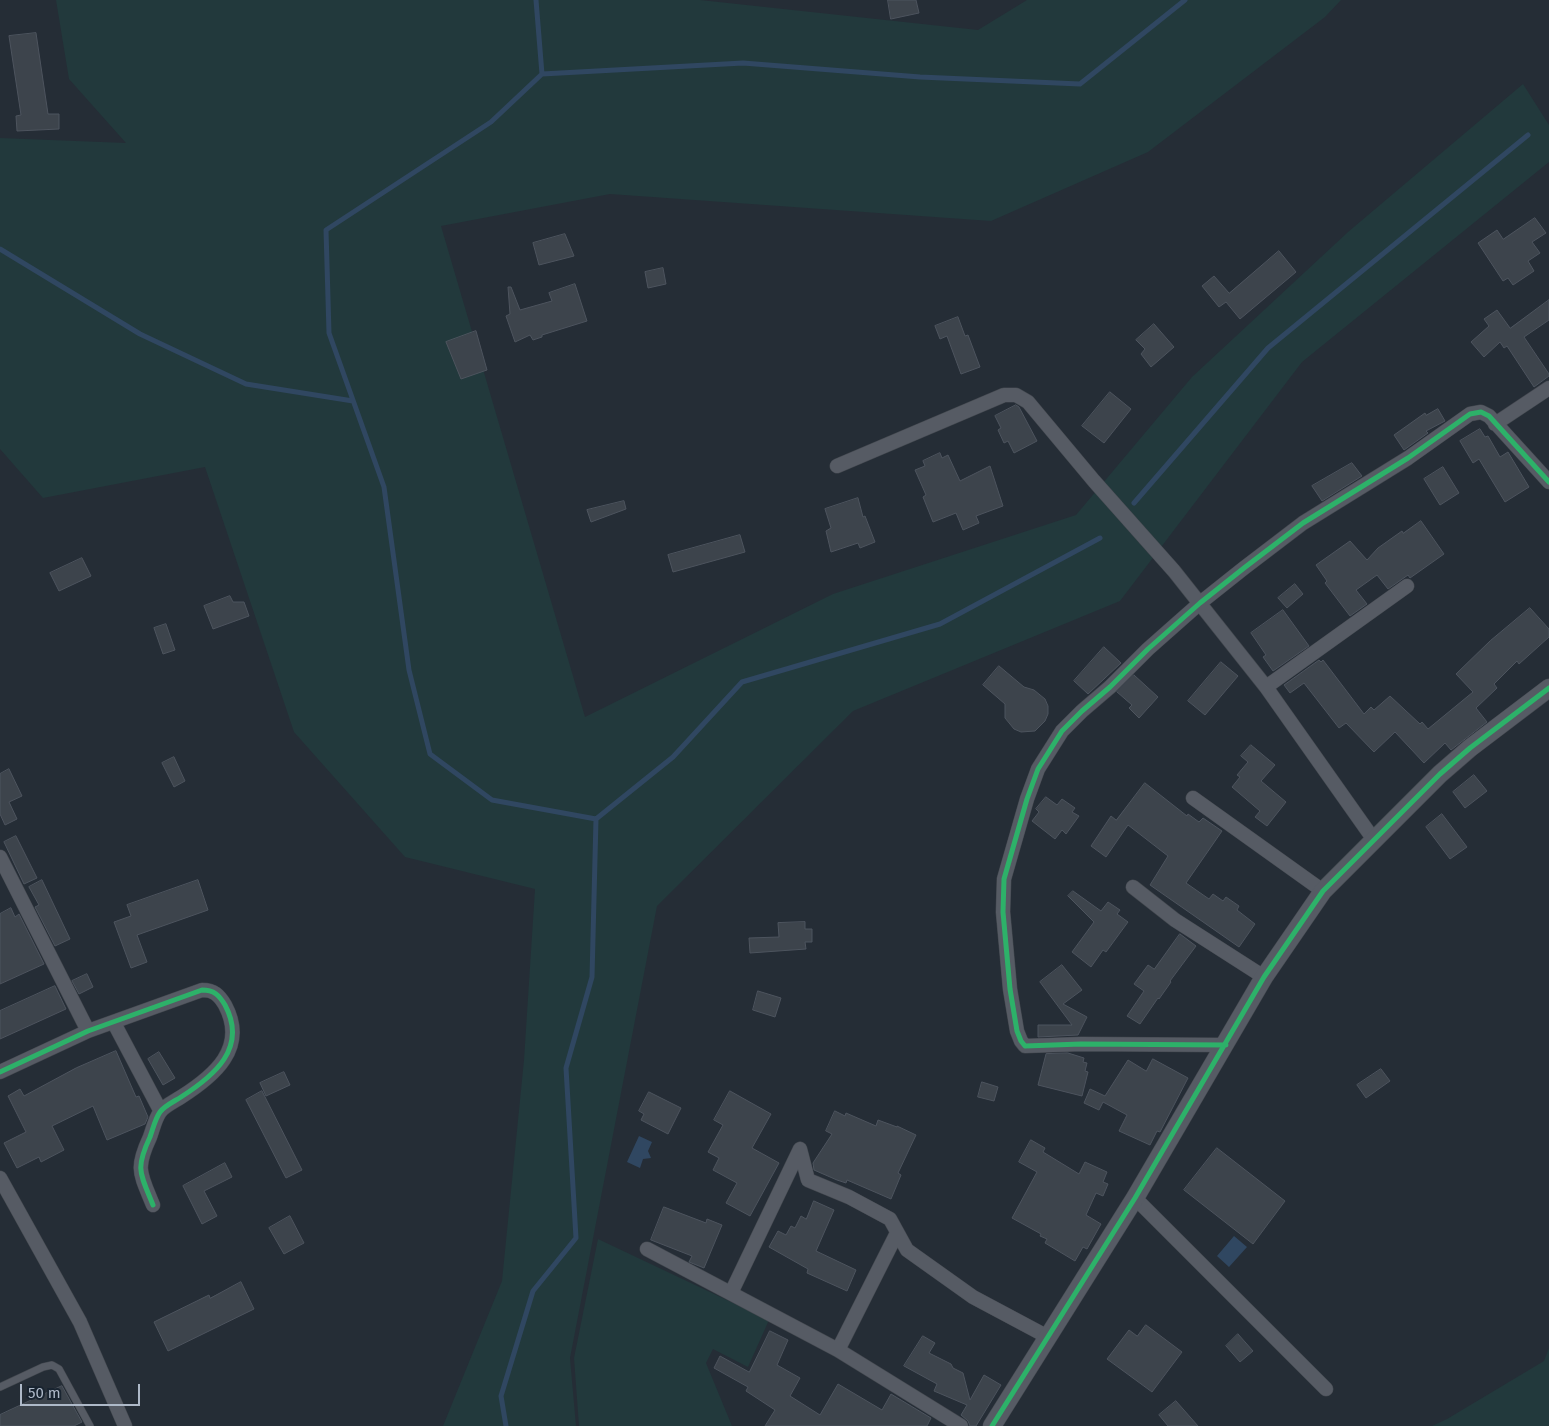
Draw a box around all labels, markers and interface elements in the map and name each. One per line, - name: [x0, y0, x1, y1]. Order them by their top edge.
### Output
- scale bar: [22, 1374, 142, 1406]
- text: 50 m: [28, 1384, 61, 1402]

